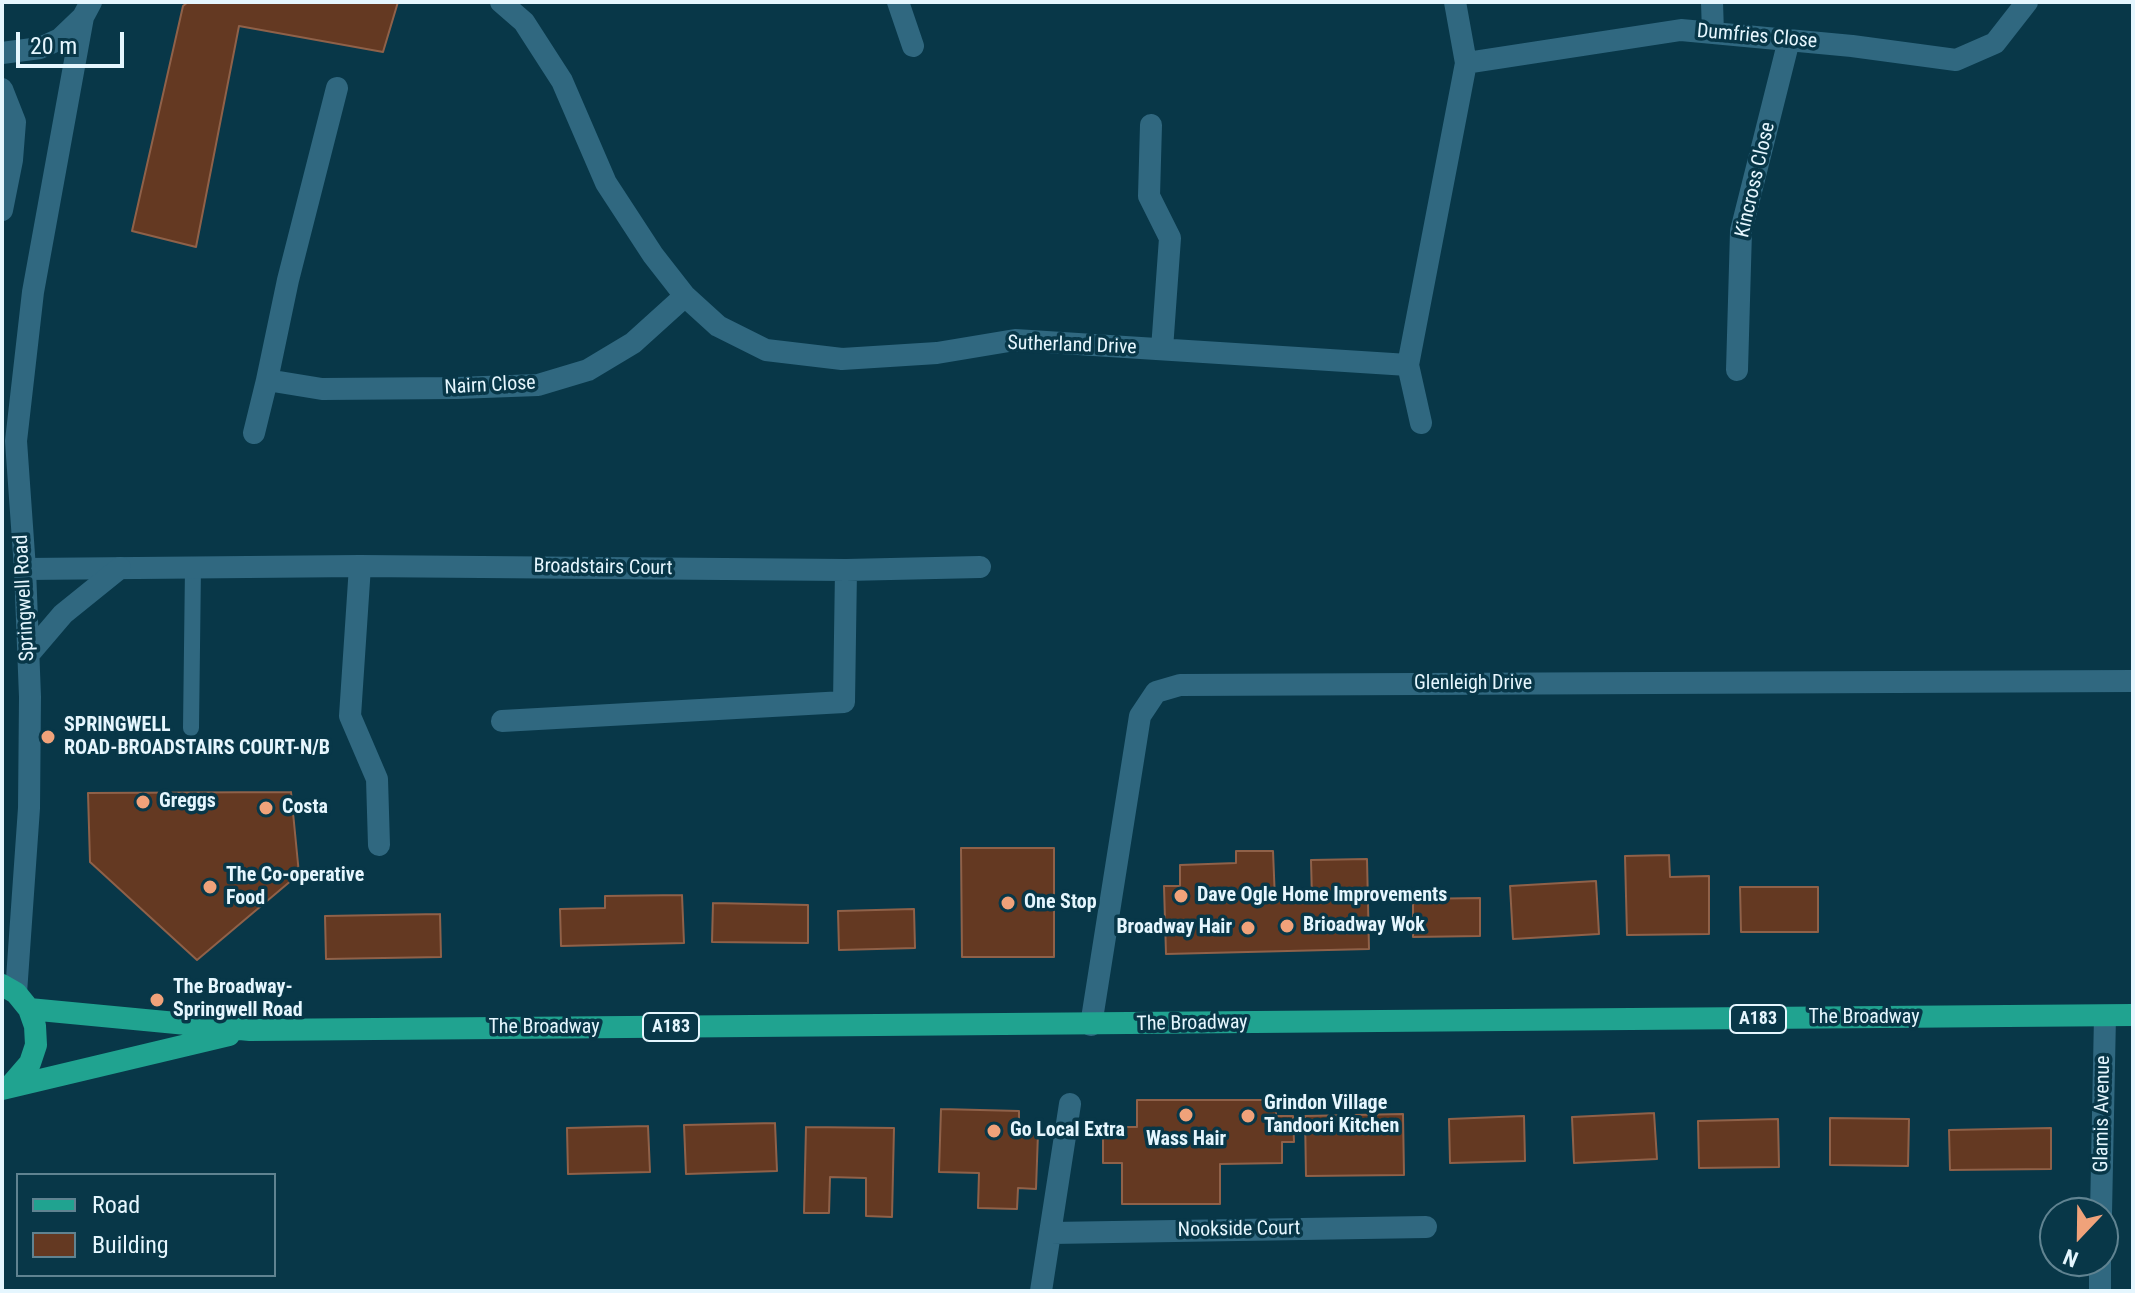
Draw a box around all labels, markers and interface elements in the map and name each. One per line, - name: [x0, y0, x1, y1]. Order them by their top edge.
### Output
- scale bar: [20, 16, 128, 66]
- street label: Dumfries Close: [1696, 20, 1818, 54]
- text: 20 m: [30, 32, 77, 60]
- street label: Kincross Close: [1731, 120, 1781, 240]
- street label: Sutherland Drive: [1007, 332, 1137, 360]
- street label: Nairn Close: [444, 372, 536, 400]
- street label: Springwell Road: [10, 534, 40, 662]
- street label: Broadstairs Court: [533, 555, 673, 581]
- street label: Glenleigh Drive: [1414, 672, 1532, 696]
- place label: SPRINGWELL ROAD-BROADSTAIRS COURT-N/B: [64, 714, 330, 761]
- marker: SPRINGWELL ROAD-BROADSTAIRS COURT-N/B: [39, 728, 57, 746]
- place label: Greggs: [159, 790, 216, 814]
- marker: Greggs: [134, 793, 152, 811]
- place label: Costa: [282, 796, 328, 820]
- marker: Costa: [257, 799, 275, 817]
- place label: The Co-operative Food: [226, 864, 364, 911]
- marker: The Co-operative Food: [201, 878, 219, 896]
- place label: Dave Ogle Home Improvements: [1197, 884, 1447, 908]
- marker: Dave Ogle Home Improvements: [1172, 887, 1190, 905]
- place label: One Stop: [1024, 891, 1097, 915]
- marker: One Stop: [999, 894, 1017, 912]
- place label: Brioadway Wok: [1303, 914, 1425, 938]
- place label: Broadway Hair: [1116, 916, 1232, 940]
- marker: Brioadway Wok: [1278, 917, 1296, 935]
- marker: Broadway Hair: [1239, 919, 1257, 937]
- place label: The Broadway- Springwell Road: [173, 976, 303, 1023]
- marker: The Broadway- Springwell Road: [148, 991, 166, 1009]
- road number: A183: [1730, 1005, 1786, 1033]
- street label: The Broadway: [1808, 1006, 1920, 1030]
- street label: The Broadway: [1136, 1011, 1248, 1037]
- road number: A183: [643, 1013, 699, 1041]
- street label: The Broadway: [488, 1016, 600, 1040]
- street label: Glamis Avenue: [2090, 1055, 2116, 1173]
- place label: Grindon Village Tandoori Kitchen: [1264, 1092, 1399, 1139]
- marker: Wass Hair: [1177, 1106, 1195, 1124]
- marker: Grindon Village Tandoori Kitchen: [1239, 1107, 1257, 1125]
- place label: Go Local Extra: [1010, 1119, 1125, 1143]
- marker: Go Local Extra: [985, 1122, 1003, 1140]
- place label: Wass Hair: [1146, 1128, 1226, 1152]
- legend: [16, 1173, 276, 1277]
- text: Road: [92, 1191, 140, 1219]
- north arrow: [2039, 1197, 2119, 1277]
- street label: Nookside Court: [1177, 1217, 1301, 1243]
- text: Building: [92, 1231, 169, 1259]
- text: N: [2060, 1244, 2082, 1272]

